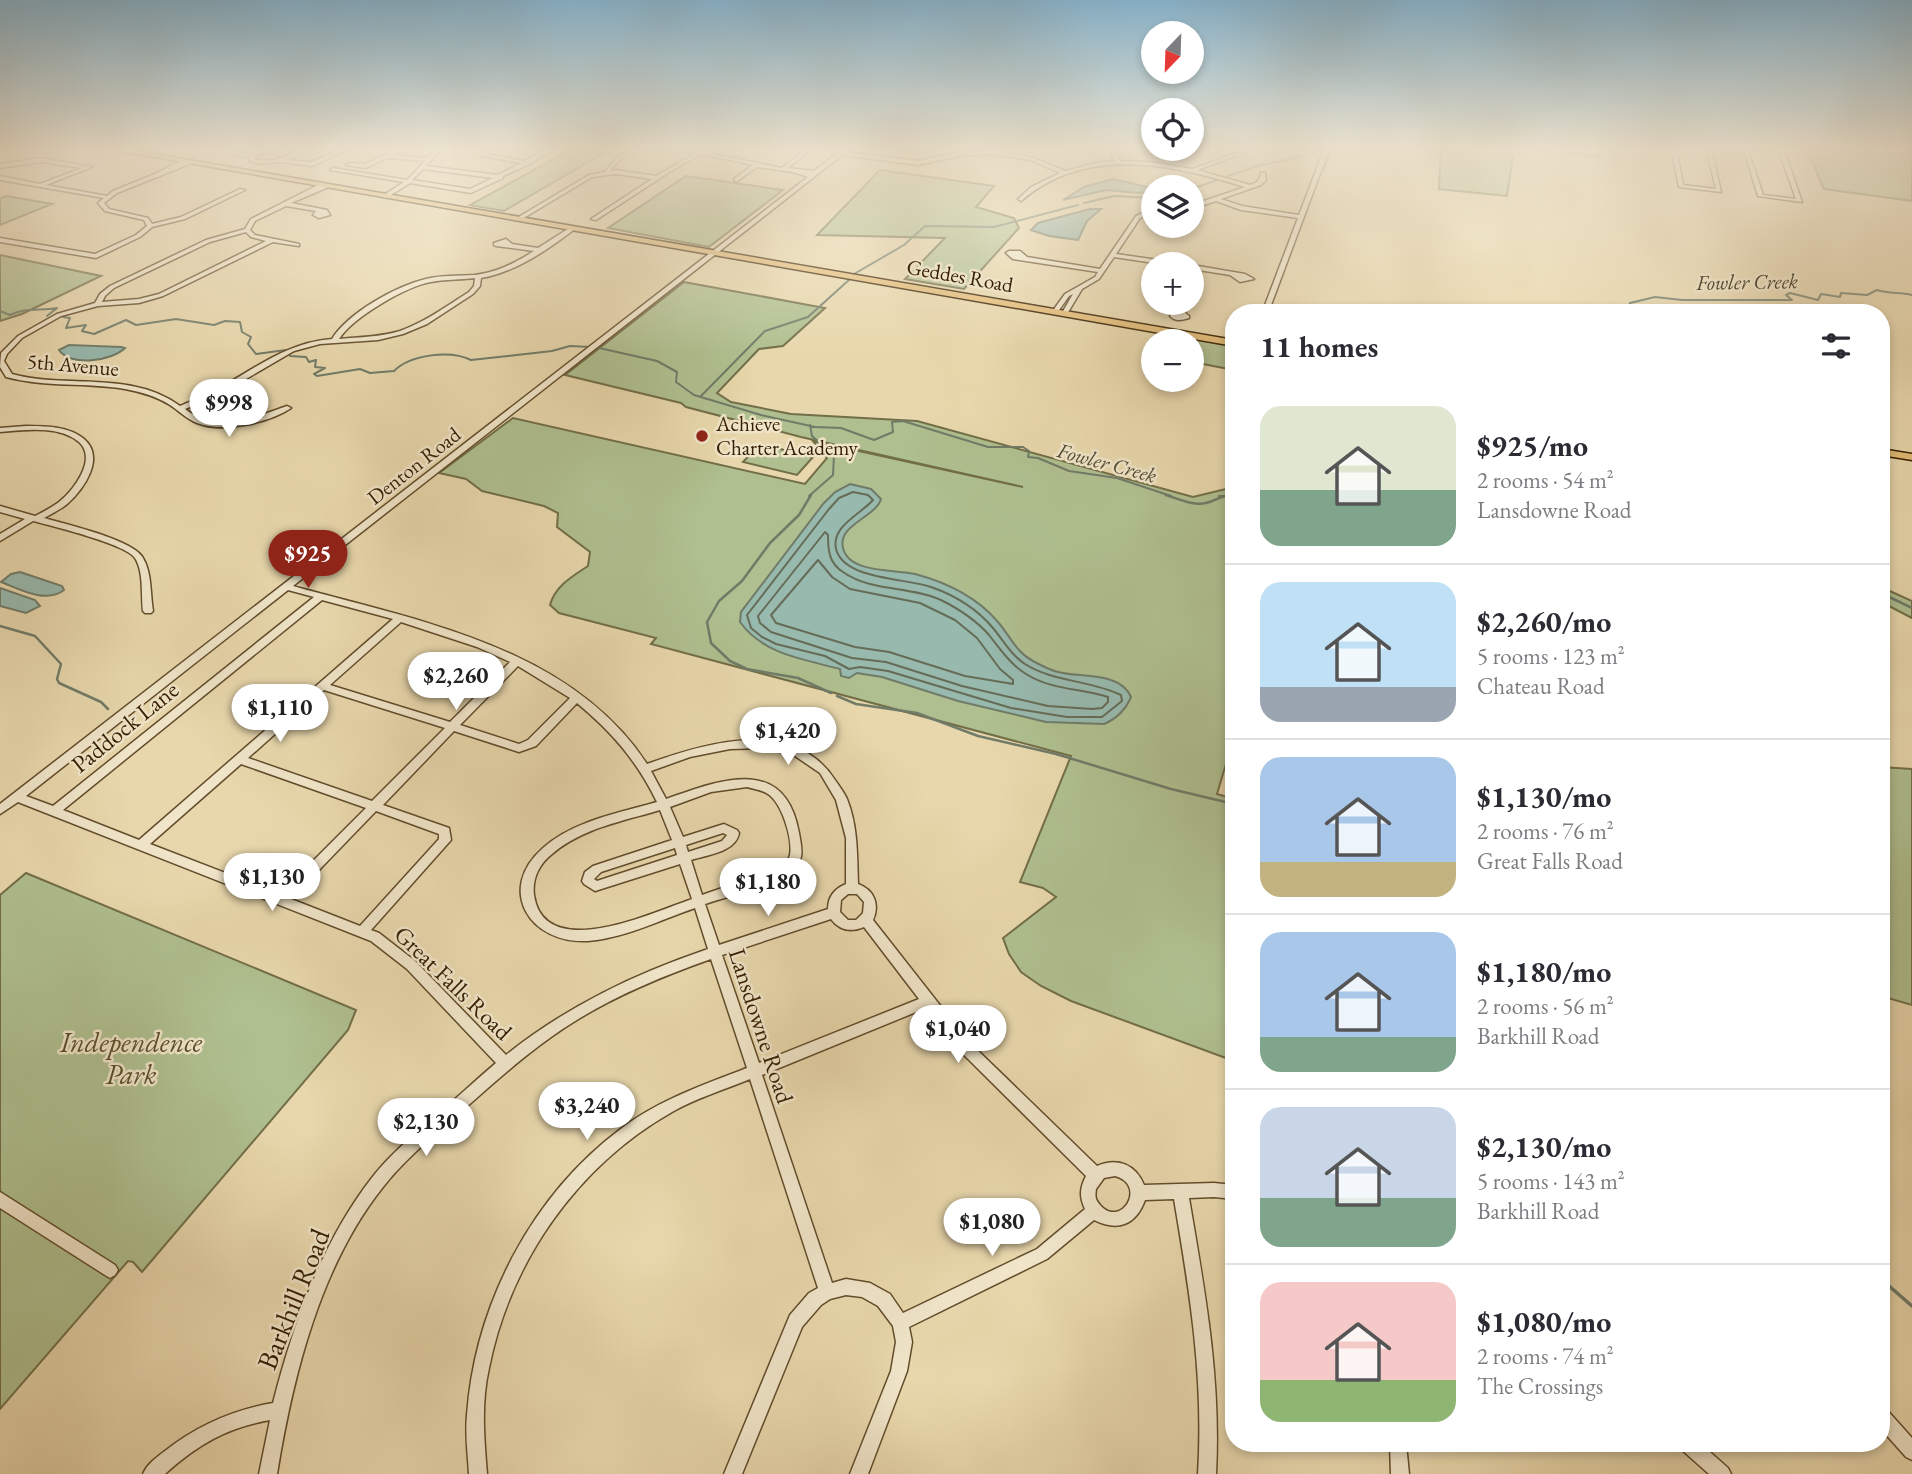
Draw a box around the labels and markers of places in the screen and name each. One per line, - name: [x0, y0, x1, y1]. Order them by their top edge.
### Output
- pin: $998: [188, 380, 270, 439]
- place label: Achieve Charter Academy: [715, 410, 859, 461]
- marker: Achieve Charter Academy: [694, 428, 710, 444]
- pin: $925: [267, 530, 349, 590]
- pin: $2,260: [399, 652, 513, 712]
- pin: $1,110: [223, 684, 337, 744]
- pin: $1,420: [731, 708, 845, 767]
- pin: $1,130: [215, 853, 329, 913]
- pin: $1,180: [711, 858, 825, 918]
- pin: $1,040: [901, 1006, 1015, 1065]
- pin: $3,240: [530, 1082, 644, 1142]
- pin: $2,130: [369, 1098, 483, 1158]
- pin: $1,080: [935, 1198, 1049, 1258]

